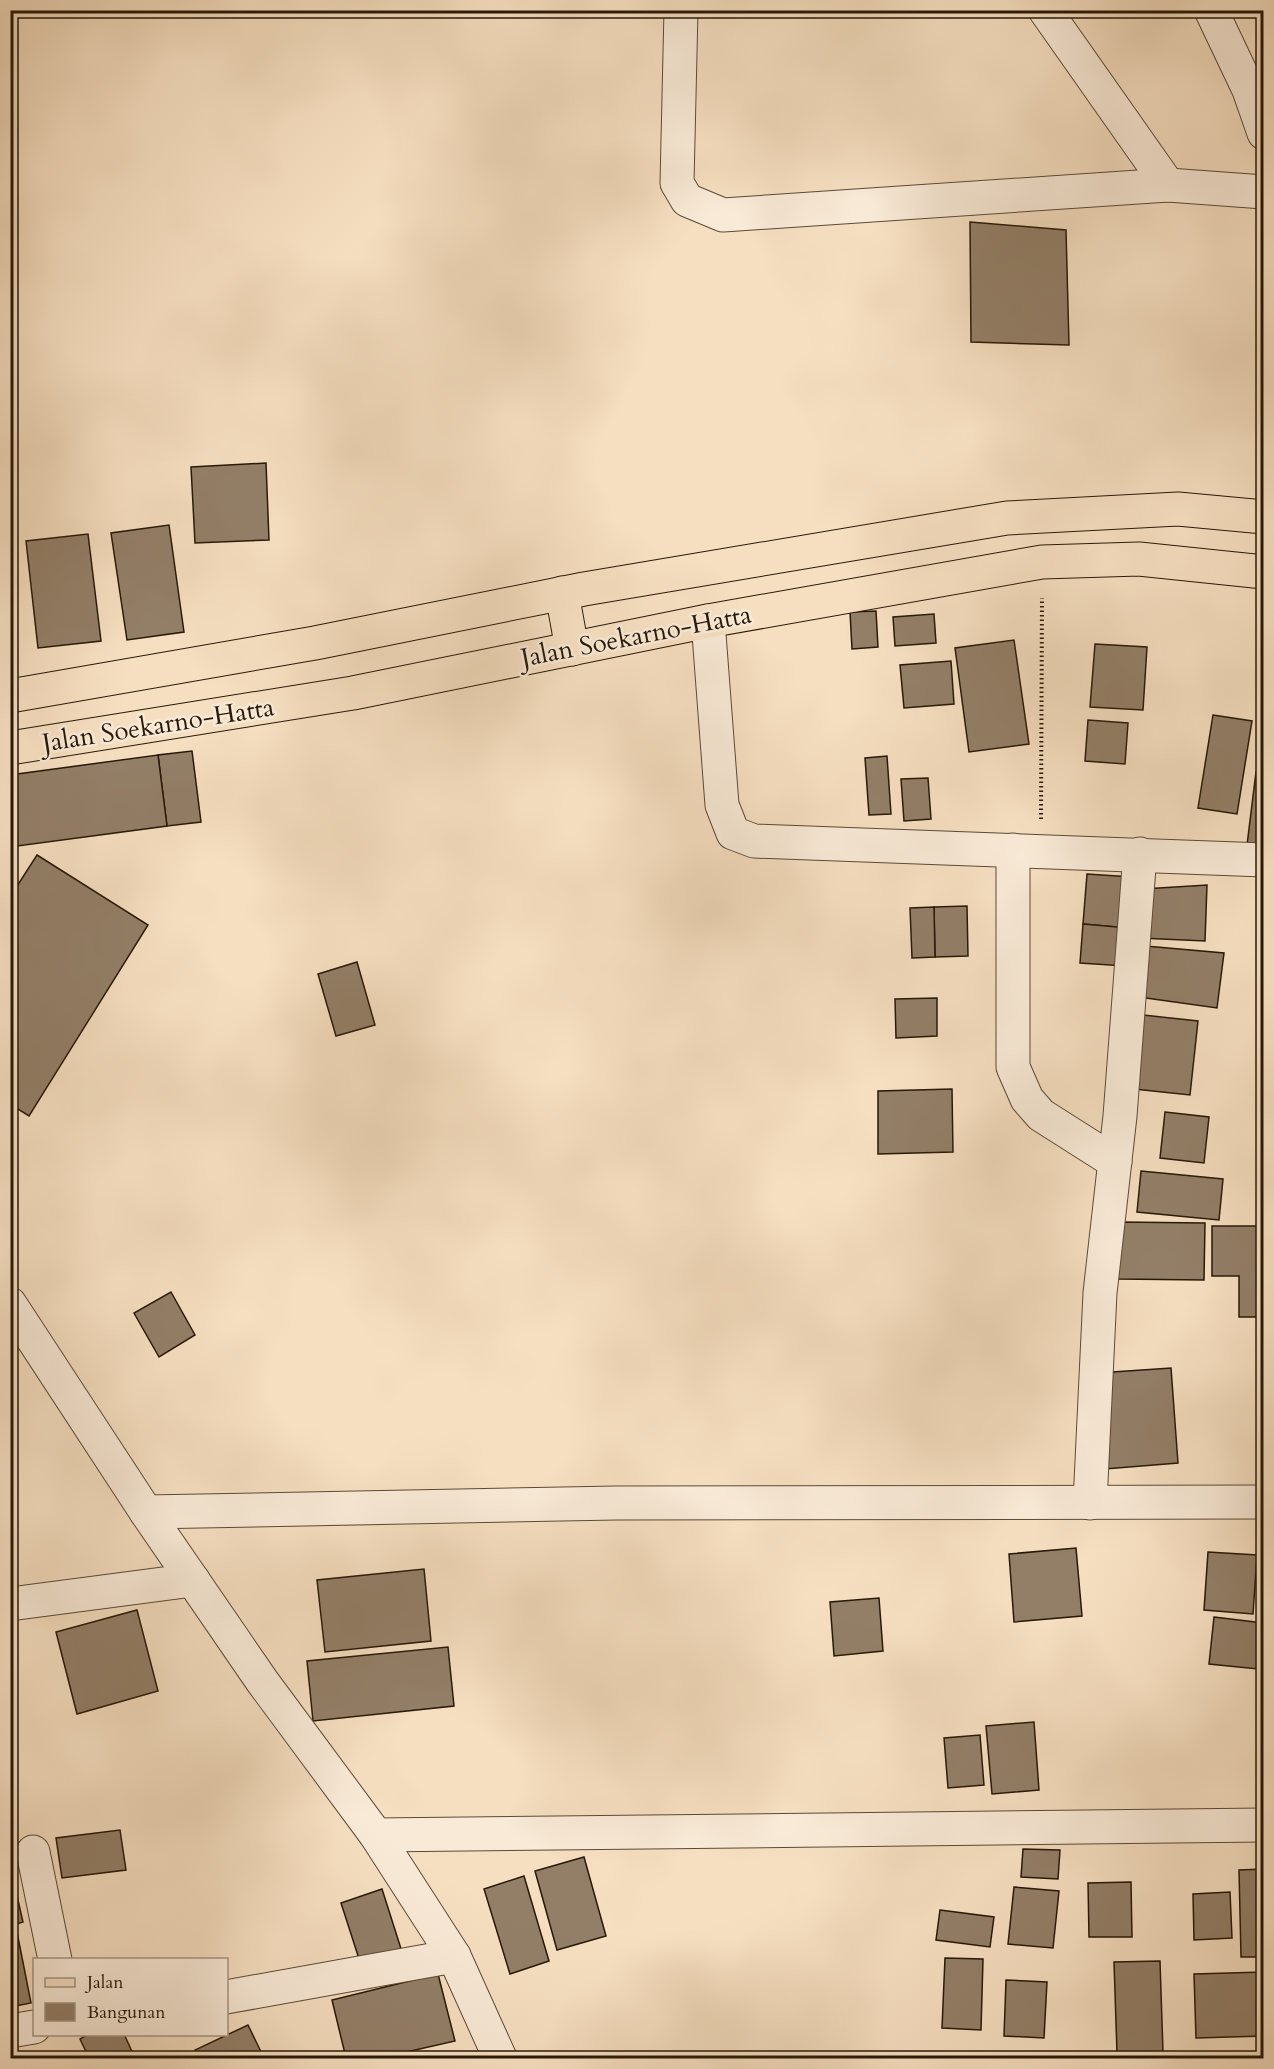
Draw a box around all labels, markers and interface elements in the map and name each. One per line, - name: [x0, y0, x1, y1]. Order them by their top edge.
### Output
- street label: Jalan Soekarno-Hatta: [514, 596, 754, 676]
- street label: Jalan Soekarno-Hatta: [36, 689, 276, 761]
- legend: [33, 1958, 228, 2036]
- text: Jalan: [84, 1970, 124, 1995]
- text: Bangunan: [87, 2000, 166, 2025]

